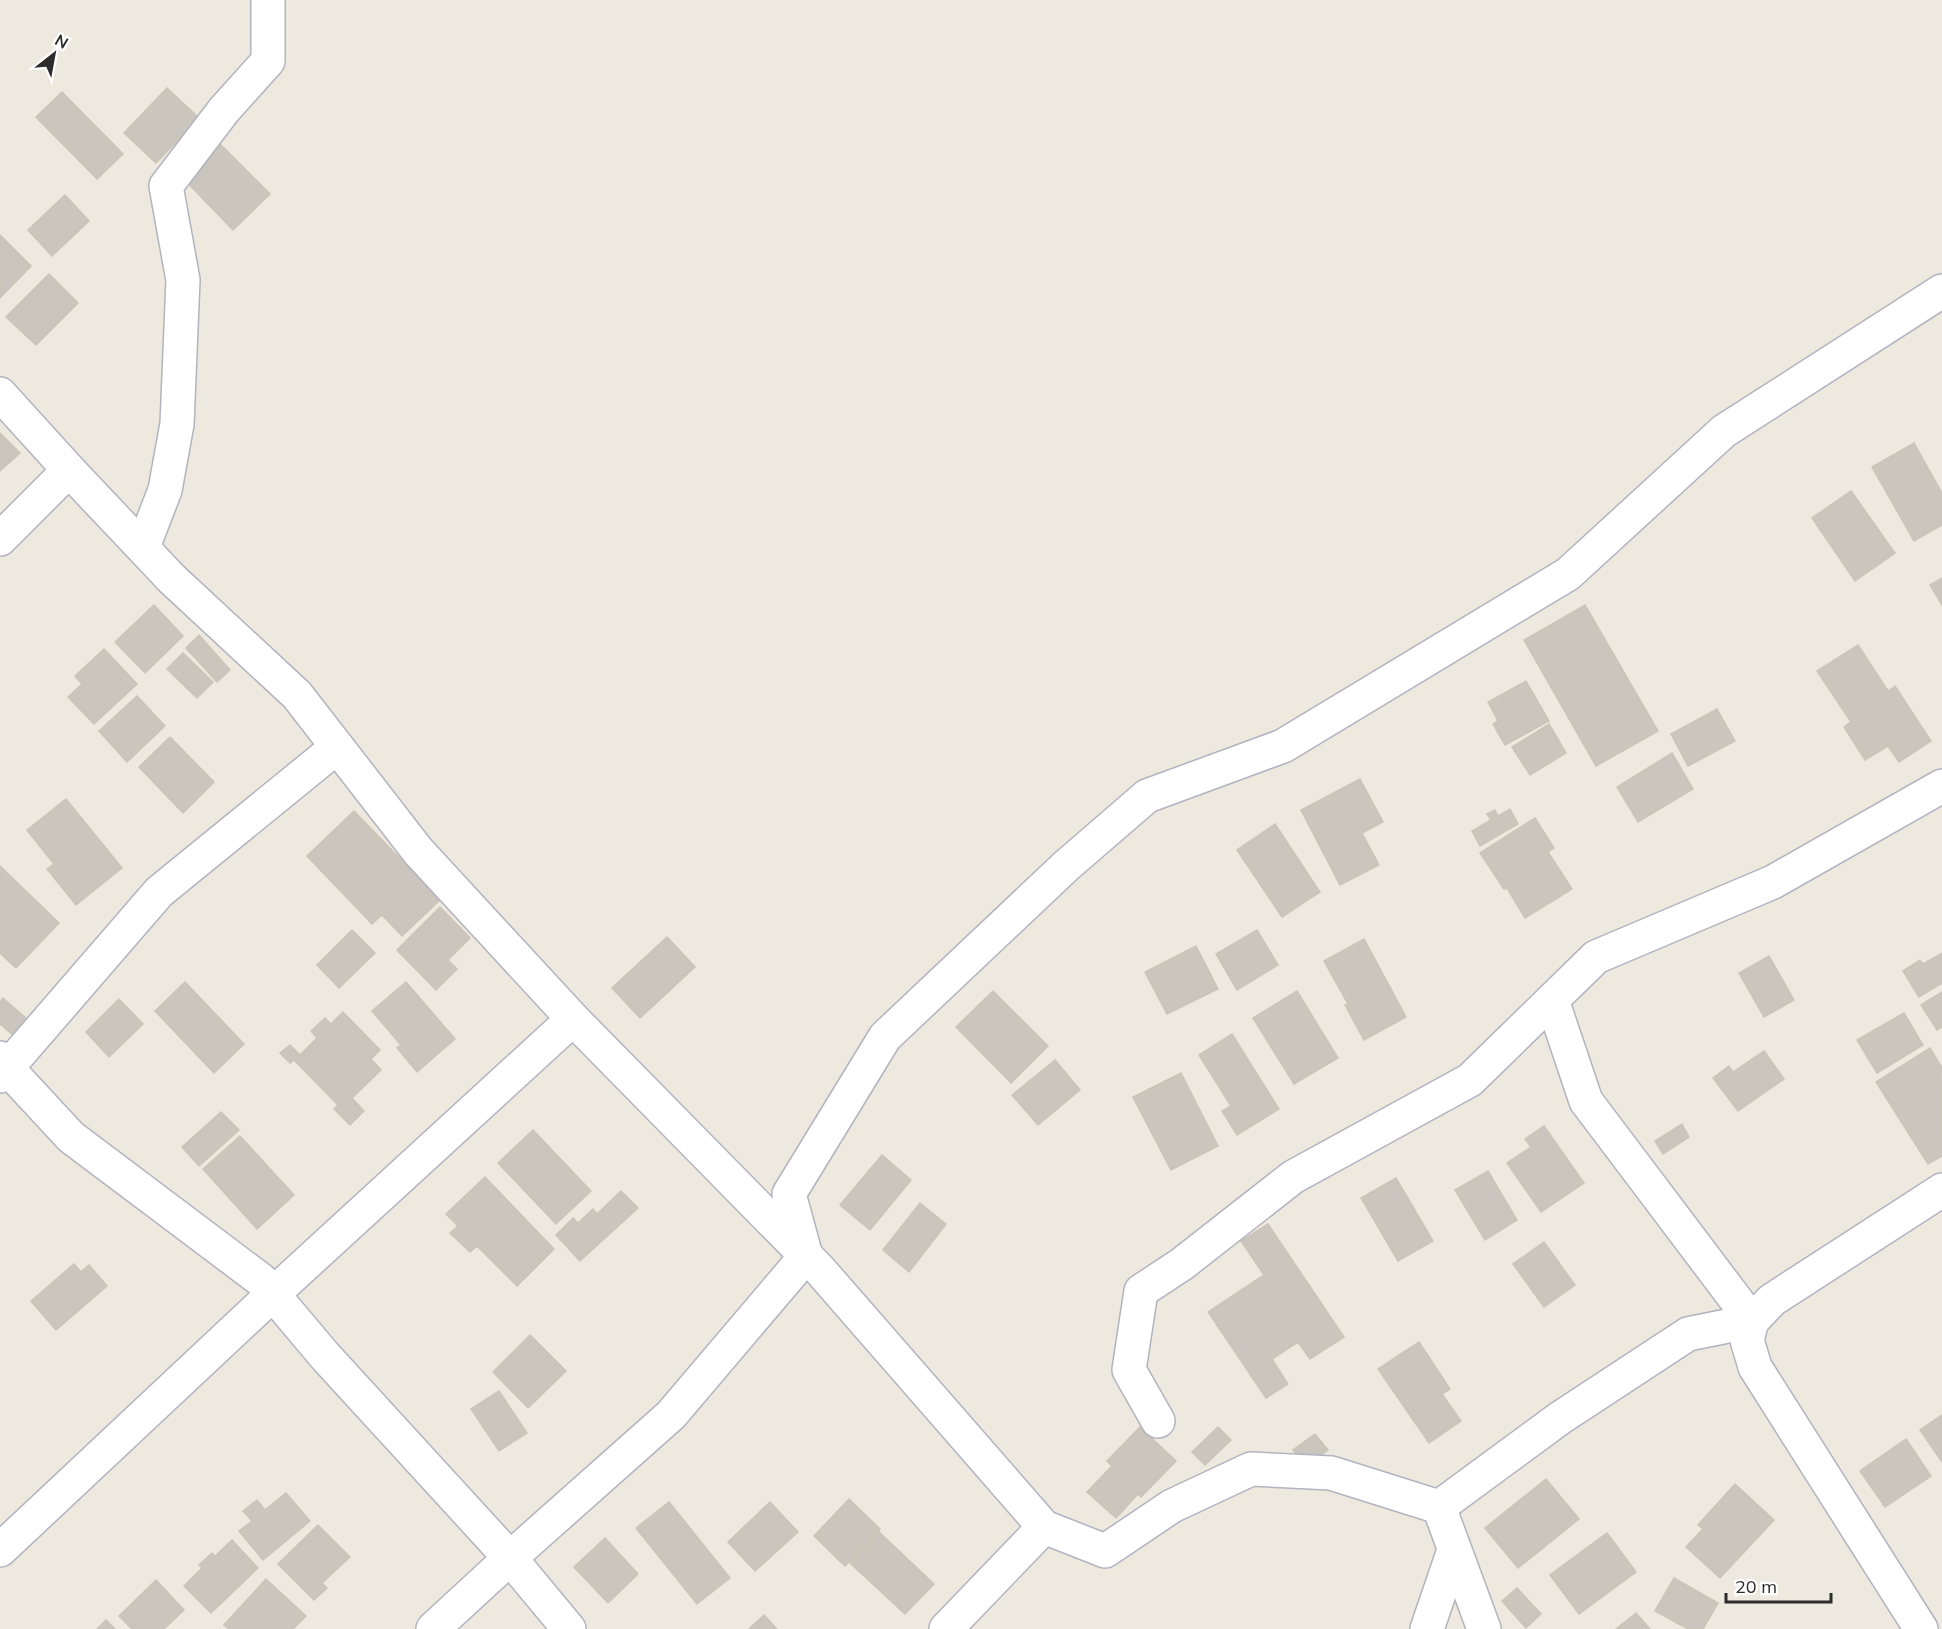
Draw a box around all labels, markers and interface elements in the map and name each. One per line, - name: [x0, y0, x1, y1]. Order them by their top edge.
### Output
- north arrow: [24, 24, 84, 84]
- text: N: [51, 29, 72, 53]
- scale bar: [1726, 1566, 1831, 1604]
- text: 20 m: [1735, 1575, 1777, 1598]

